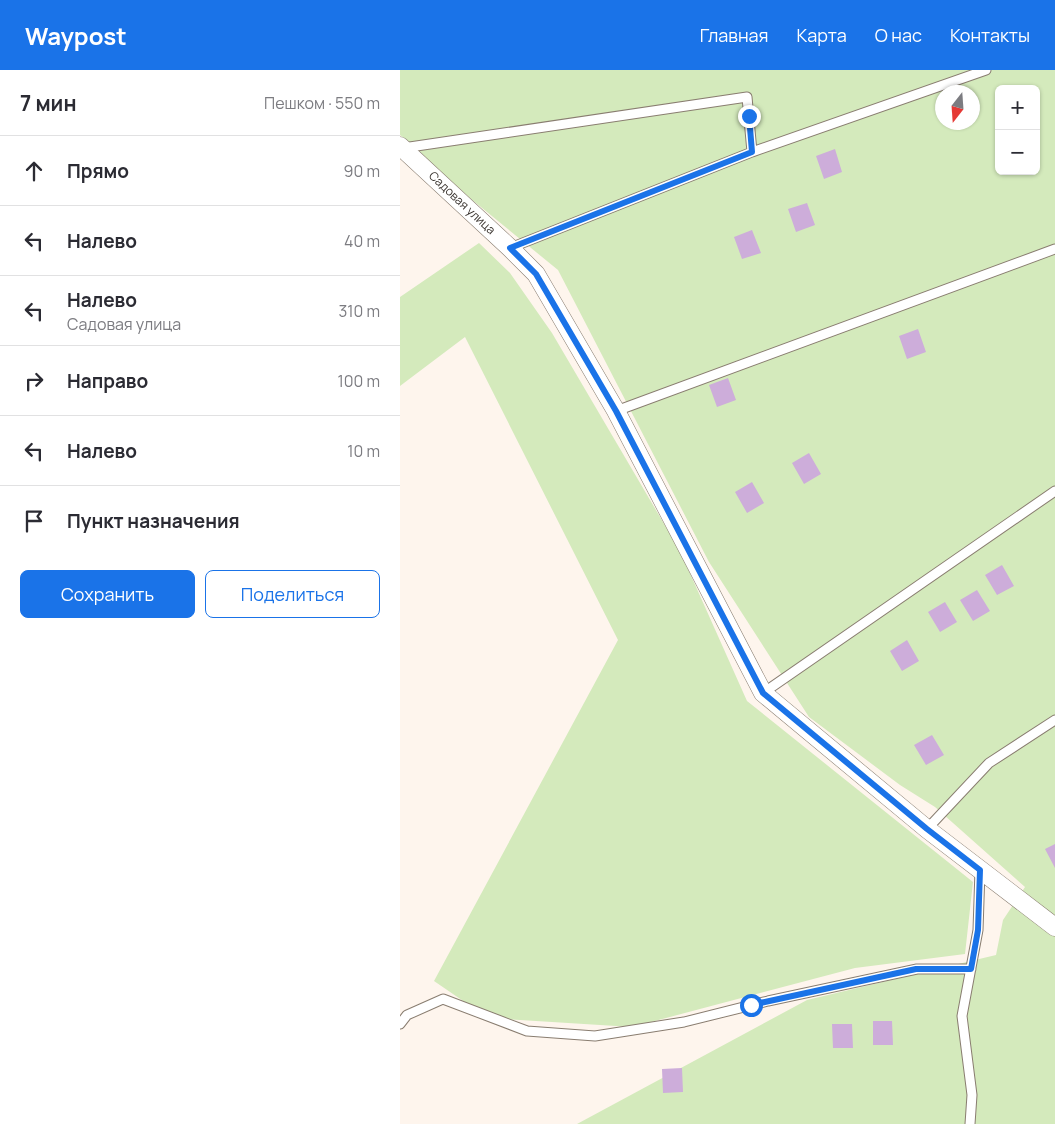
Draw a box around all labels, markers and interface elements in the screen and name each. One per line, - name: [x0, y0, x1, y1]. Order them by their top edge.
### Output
- text: Waypost: [25, 19, 127, 52]
- text: Главная: [700, 23, 769, 47]
- text: Карта: [797, 23, 847, 47]
- text: О нас: [875, 23, 922, 47]
- text: Контакты: [950, 23, 1030, 47]
- north arrow: [935, 85, 980, 130]
- map controls: [995, 85, 1040, 175]
- button: +: [995, 85, 1040, 130]
- text: 7 мин: [20, 89, 76, 117]
- text: Пешком · 550 m: [264, 92, 380, 114]
- route end: [738, 105, 761, 128]
- button: −: [995, 130, 1040, 175]
- icon: ahead: [20, 157, 48, 185]
- text: Прямо: [67, 158, 129, 184]
- text: 90 m: [344, 160, 380, 182]
- street label: Садовая улица: [425, 167, 499, 238]
- icon: left: [20, 227, 48, 255]
- text: Налево: [67, 228, 137, 254]
- text: 40 m: [344, 230, 380, 252]
- text: Налево: [67, 287, 137, 313]
- icon: left: [20, 297, 48, 325]
- text: 310 m: [338, 300, 380, 322]
- text: Садовая улица: [67, 313, 181, 335]
- icon: right: [20, 367, 48, 395]
- text: Направо: [67, 368, 148, 394]
- text: 100 m: [337, 370, 380, 392]
- icon: left: [20, 437, 48, 465]
- text: Налево: [67, 438, 137, 464]
- text: 10 m: [347, 440, 380, 462]
- icon: arrive: [20, 507, 48, 535]
- text: Пункт назначения: [67, 508, 240, 534]
- button: Сохранить: [20, 570, 195, 618]
- button: Поделиться: [205, 570, 380, 618]
- route start: [740, 994, 763, 1017]

